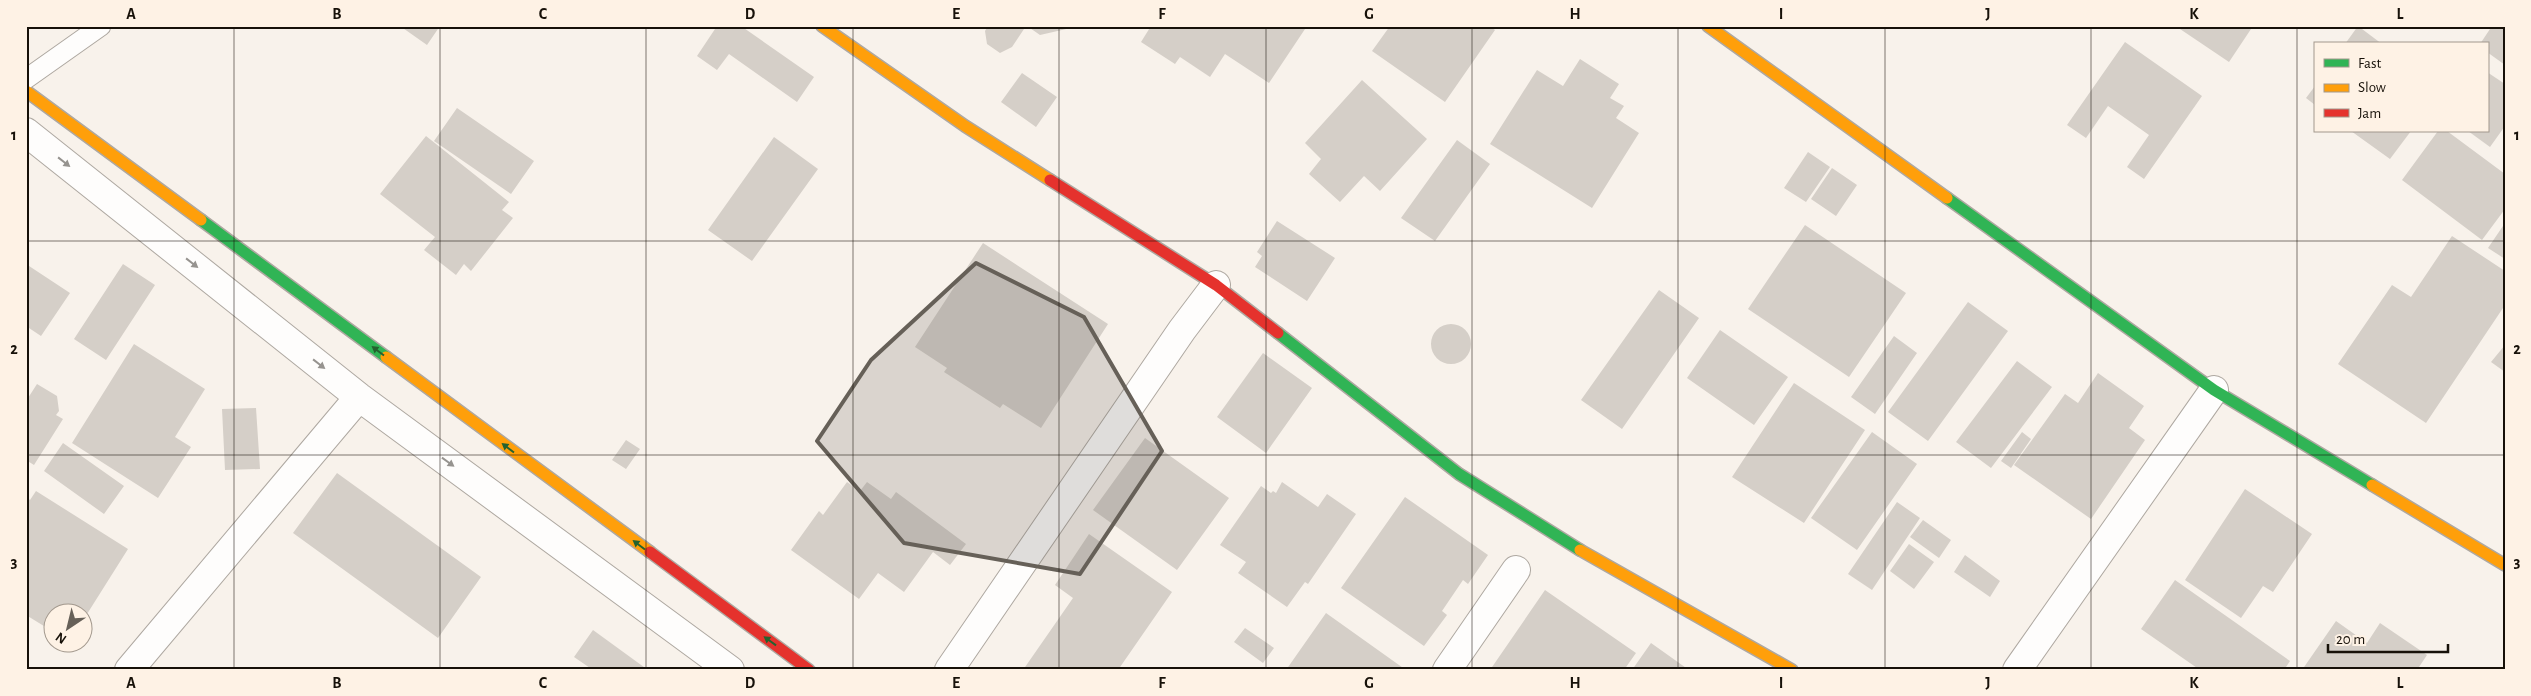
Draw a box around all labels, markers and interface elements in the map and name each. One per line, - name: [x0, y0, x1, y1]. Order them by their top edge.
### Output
- text: A: [126, 6, 136, 22]
- text: B: [332, 6, 342, 22]
- text: C: [539, 6, 548, 22]
- text: D: [745, 6, 756, 22]
- text: E: [952, 6, 960, 22]
- text: F: [1158, 6, 1166, 22]
- text: G: [1364, 6, 1374, 22]
- text: H: [1569, 6, 1581, 22]
- text: I: [1779, 6, 1783, 22]
- text: J: [1985, 6, 1991, 22]
- text: K: [2189, 6, 2199, 22]
- text: L: [2397, 6, 2404, 22]
- legend: [2314, 42, 2488, 132]
- text: Fast: [2358, 56, 2382, 71]
- text: Slow: [2358, 80, 2386, 95]
- text: Jam: [2358, 106, 2381, 121]
- text: 1: [11, 127, 17, 143]
- text: 1: [2514, 127, 2520, 143]
- one-way arrow: [58, 157, 71, 167]
- one-way arrow: [185, 258, 198, 269]
- text: 2: [10, 341, 18, 357]
- text: 2: [2513, 341, 2521, 357]
- one-way arrow: [372, 346, 385, 357]
- one-way arrow: [312, 359, 325, 370]
- one-way arrow: [501, 443, 515, 453]
- one-way arrow: [441, 457, 455, 467]
- one-way arrow: [632, 540, 646, 550]
- text: 3: [11, 554, 18, 570]
- text: 3: [2514, 554, 2521, 570]
- north arrow: [42, 604, 92, 654]
- scale bar: [2328, 621, 2448, 653]
- text: N: [53, 629, 69, 646]
- text: 20 m: [2336, 632, 2365, 647]
- one-way arrow: [763, 636, 777, 646]
- text: A: [126, 675, 136, 691]
- text: B: [332, 675, 342, 691]
- text: C: [539, 675, 548, 691]
- text: D: [745, 675, 756, 691]
- text: E: [952, 675, 960, 691]
- text: F: [1158, 675, 1166, 691]
- text: G: [1364, 675, 1374, 691]
- text: H: [1569, 675, 1581, 691]
- text: I: [1779, 675, 1783, 691]
- text: J: [1985, 675, 1991, 691]
- text: K: [2189, 675, 2199, 691]
- text: L: [2397, 675, 2404, 691]

